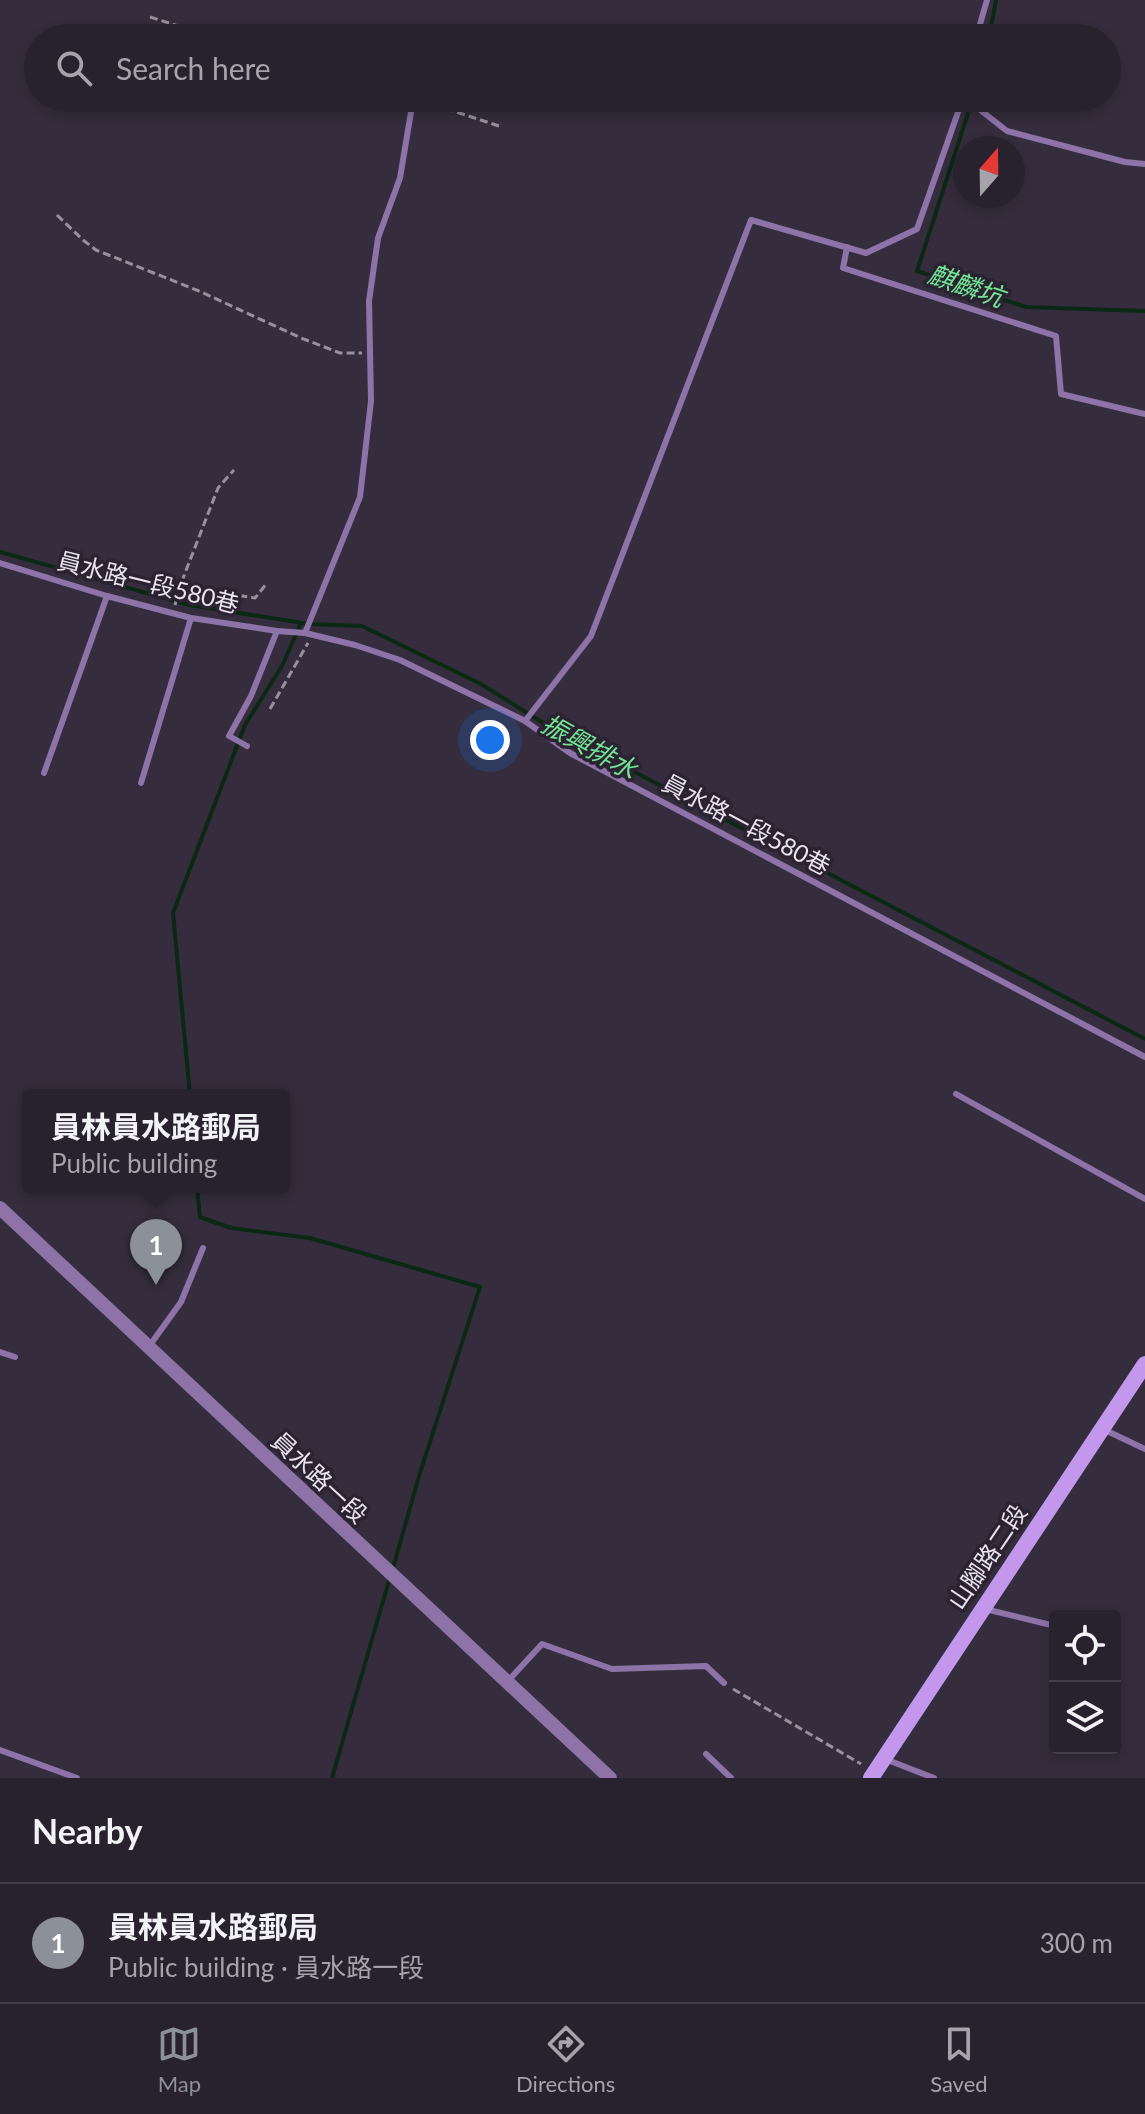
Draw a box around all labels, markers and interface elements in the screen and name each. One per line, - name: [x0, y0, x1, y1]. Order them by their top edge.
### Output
- search box: [24, 24, 1121, 112]
- icon: search: [52, 46, 96, 90]
- text: Search here: [116, 50, 271, 86]
- north arrow: [953, 136, 1025, 208]
- water label: 麒麟坑: [924, 257, 1012, 314]
- street label: 員水路一段580巷: [55, 545, 242, 618]
- water label: 振興排水: [536, 707, 644, 786]
- your location: [470, 720, 510, 760]
- street label: 員水路一段580巷: [658, 767, 836, 880]
- popup: [22, 1089, 290, 1193]
- text: 員林員水路郵局: [51, 1108, 261, 1144]
- text: Public building: [51, 1147, 217, 1179]
- pin: 1: [130, 1219, 182, 1285]
- street label: 員水路一段: [266, 1425, 374, 1528]
- street label: 山腳路二段: [941, 1498, 1032, 1614]
- map controls: [1049, 1610, 1121, 1754]
- button: locate: [1049, 1610, 1121, 1682]
- button: layers: [1049, 1682, 1121, 1754]
- text: Nearby: [32, 1810, 143, 1851]
- text: 員林員水路郵局: [108, 1908, 318, 1944]
- text: 1: [50, 1927, 66, 1959]
- text: 300 m: [1040, 1927, 1113, 1959]
- text: Public building · 員水路一段: [108, 1951, 424, 1983]
- tab: Map: [157, 2022, 201, 2097]
- tab: Directions: [516, 2022, 615, 2097]
- tab: Saved: [930, 2022, 988, 2097]

